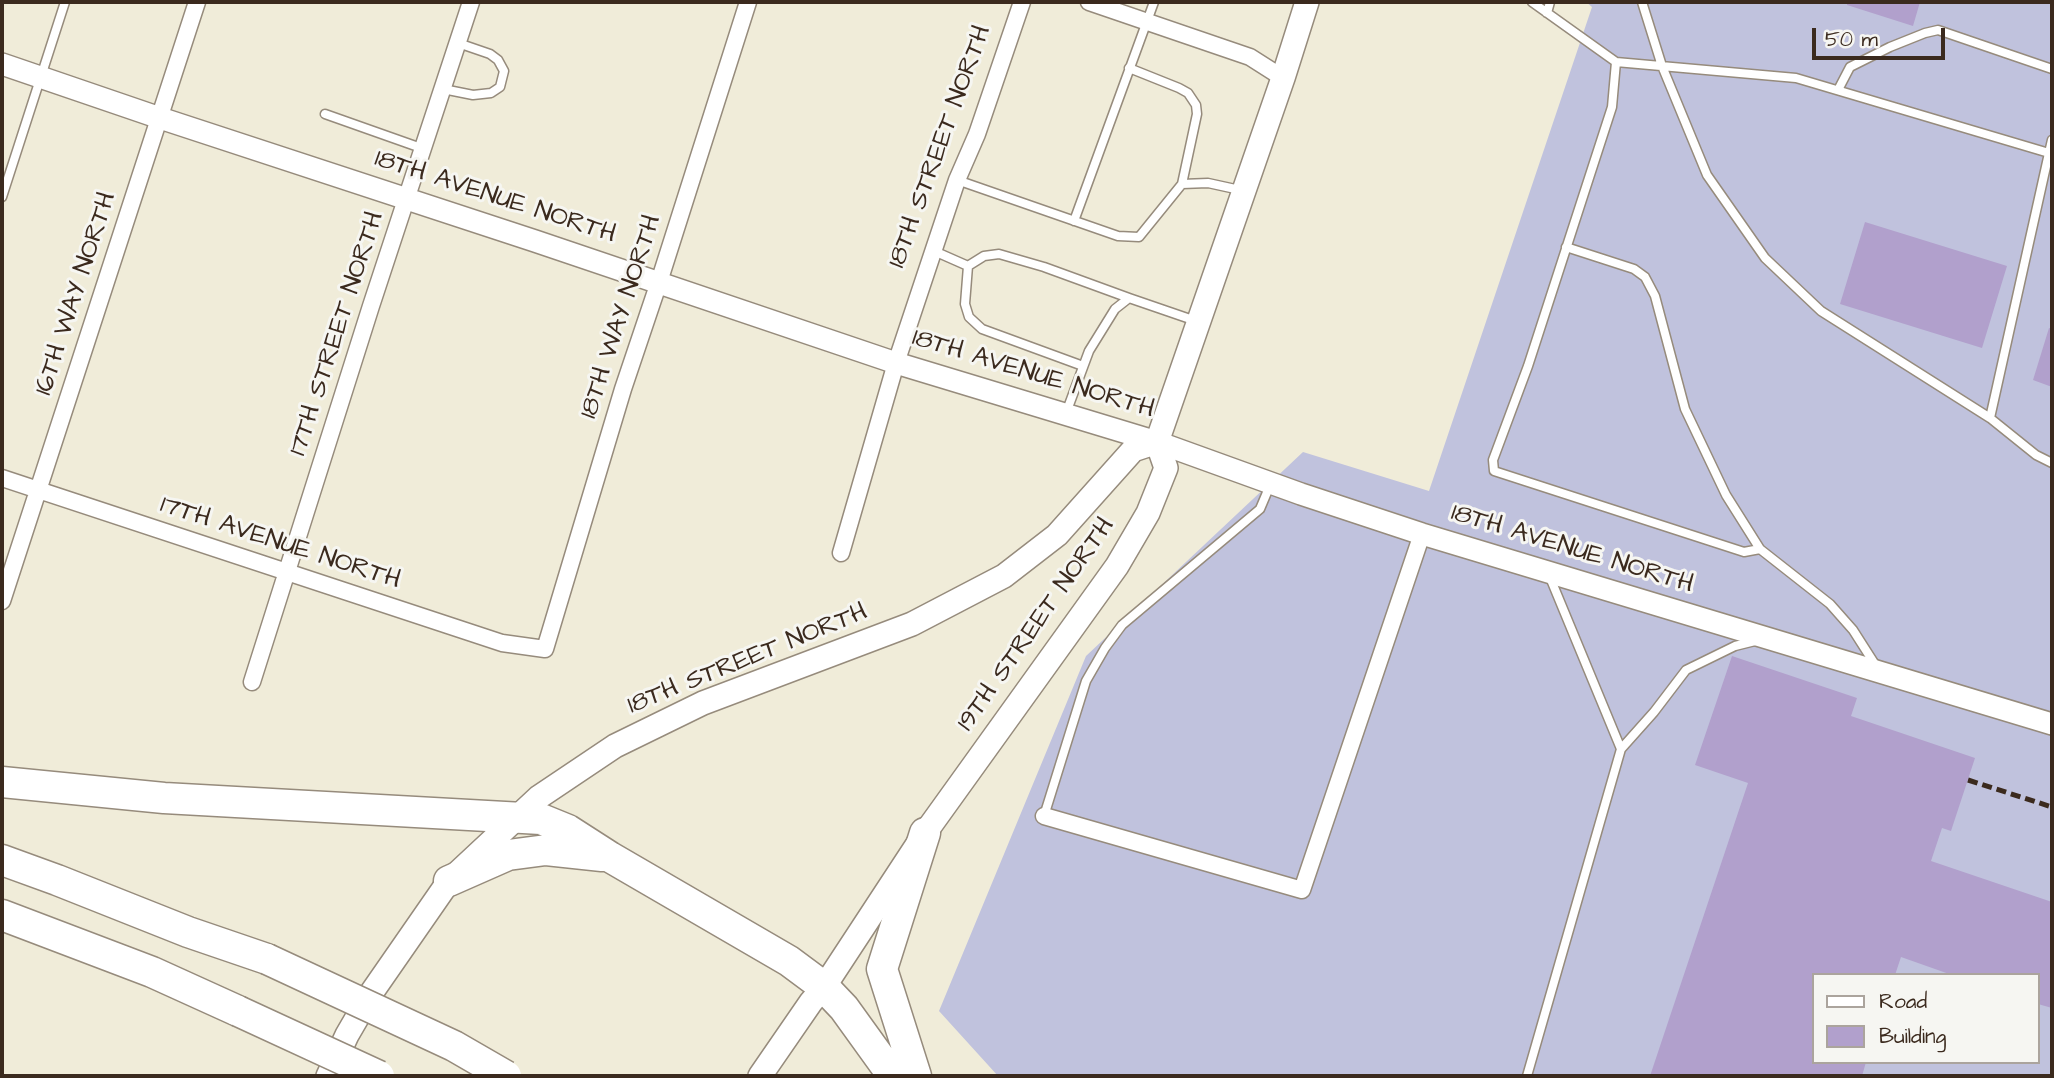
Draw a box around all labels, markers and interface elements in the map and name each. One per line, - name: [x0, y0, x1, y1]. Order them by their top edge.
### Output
- scale bar: [1816, 14, 1949, 58]
- street label: 18TH STREET NORTH: [883, 22, 999, 272]
- text: 50 m: [1825, 25, 1878, 54]
- street label: 18TH AVENUE NORTH: [370, 144, 620, 252]
- street label: 16TH WAY NORTH: [29, 189, 125, 399]
- street label: 17TH STREET NORTH: [284, 208, 392, 460]
- street label: 18TH WAY NORTH: [574, 211, 670, 423]
- street label: 18TH AVENUE NORTH: [908, 323, 1158, 427]
- street label: 17TH AVENUE NORTH: [156, 490, 404, 598]
- street label: 18TH AVENUE NORTH: [1447, 498, 1697, 602]
- street label: 19TH STREET NORTH: [952, 512, 1122, 738]
- street label: 18TH STREET NORTH: [624, 598, 872, 722]
- legend: [1812, 973, 2040, 1064]
- text: Road: [1879, 987, 1927, 1016]
- text: Building: [1879, 1022, 1946, 1051]

